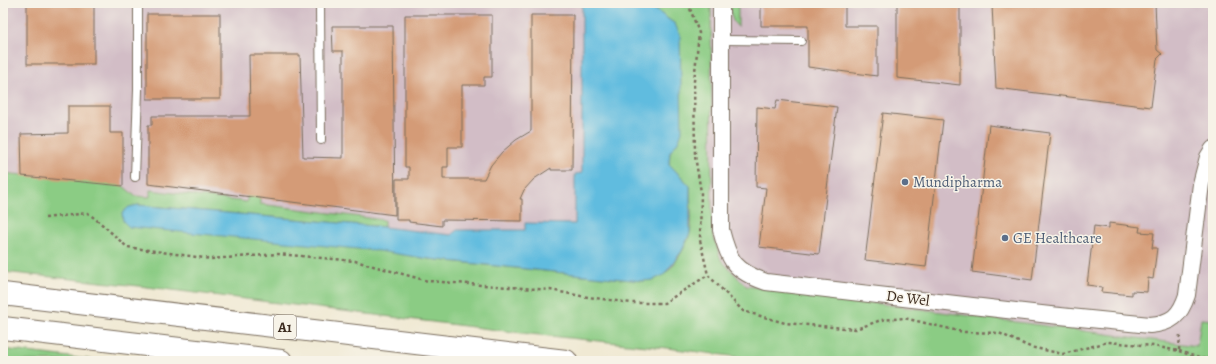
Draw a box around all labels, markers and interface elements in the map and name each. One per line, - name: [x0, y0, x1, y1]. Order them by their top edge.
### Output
- place label: Mundipharma: [913, 172, 1002, 192]
- marker: Mundipharma: [900, 177, 910, 187]
- place label: GE Healthcare: [1013, 228, 1102, 248]
- marker: GE Healthcare: [1000, 233, 1010, 243]
- street label: De Wel: [885, 285, 931, 311]
- road number: A1: [274, 315, 296, 339]

